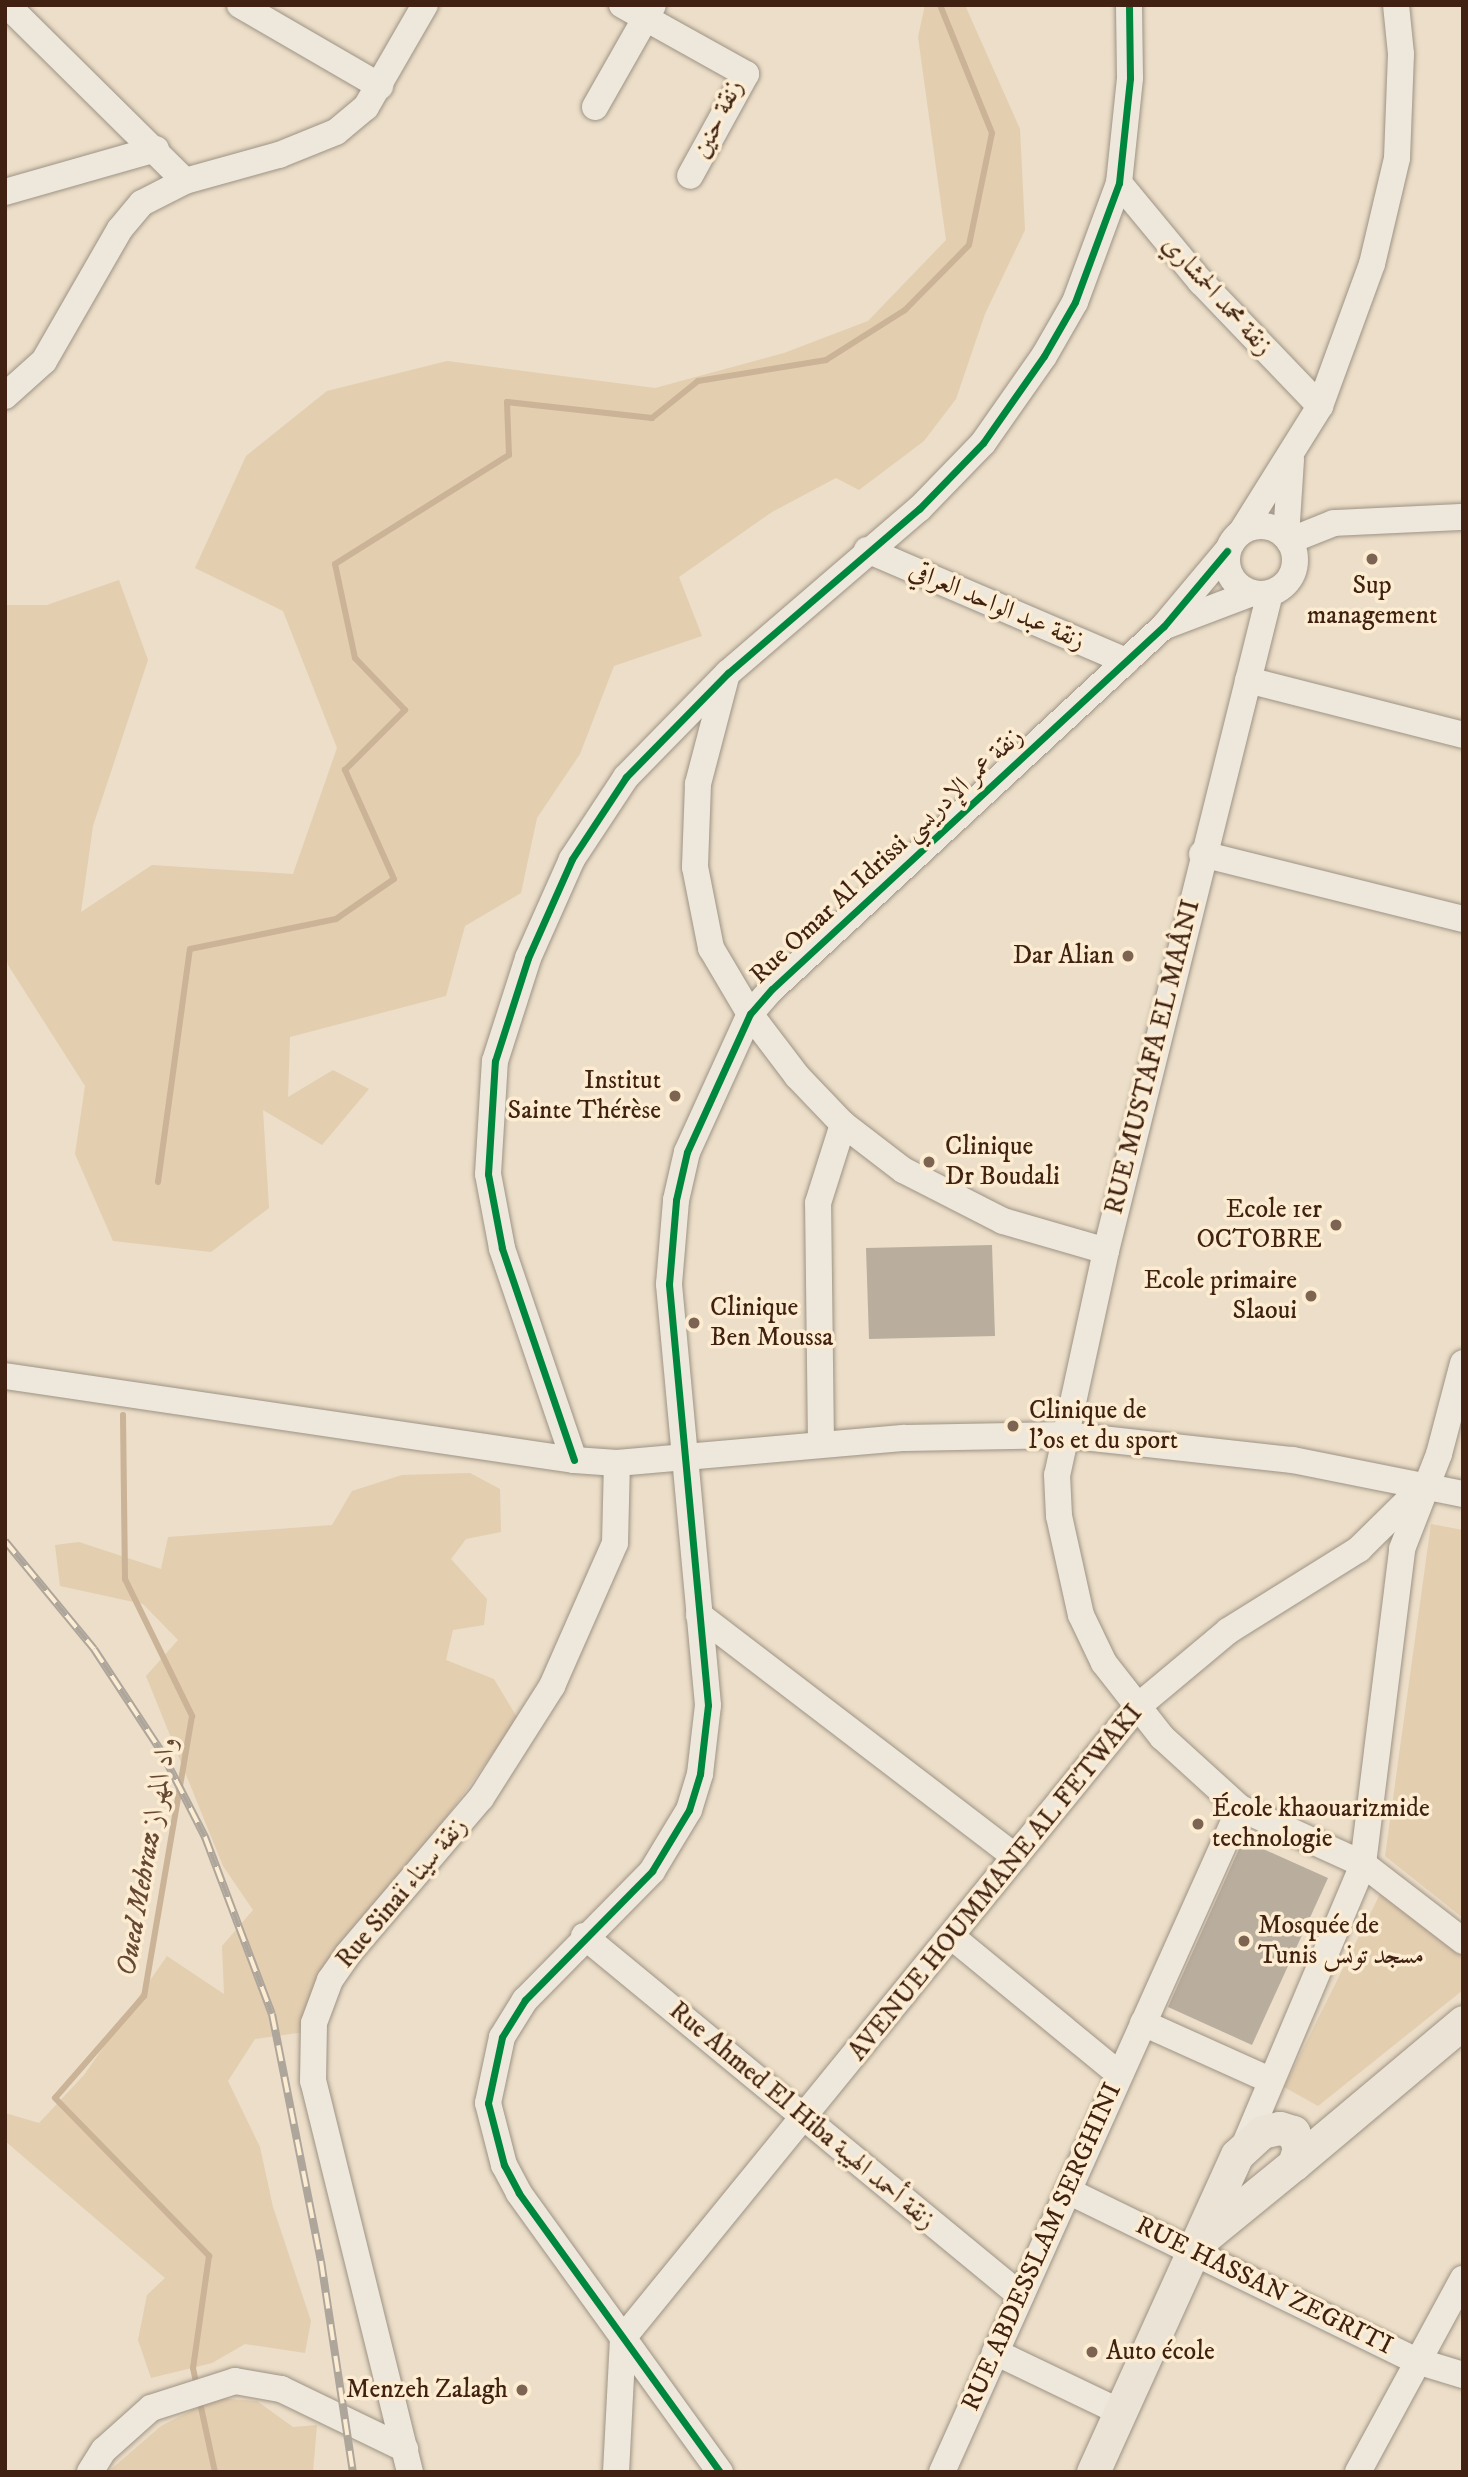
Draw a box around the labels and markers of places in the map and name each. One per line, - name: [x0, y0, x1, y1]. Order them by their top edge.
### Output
- marker: Sup management: [1364, 551, 1380, 567]
- place label: Sup management: [1307, 570, 1437, 632]
- place label: Dar Alian: [1013, 940, 1114, 972]
- marker: Dar Alian: [1120, 948, 1136, 964]
- place label: Institut Sainte Thérèse: [508, 1065, 661, 1126]
- marker: Institut Sainte Thérèse: [667, 1088, 683, 1104]
- place label: Clinique Dr Boudali: [945, 1131, 1060, 1192]
- marker: Clinique Dr Boudali: [919, 1152, 939, 1172]
- place label: Ecole 1er OCTOBRE: [1196, 1194, 1322, 1256]
- marker: Ecole 1er OCTOBRE: [1328, 1217, 1344, 1233]
- place label: Ecole primaire Slaoui: [1144, 1265, 1297, 1326]
- marker: Ecole primaire Slaoui: [1303, 1288, 1319, 1304]
- place label: Clinique Ben Moussa: [710, 1292, 833, 1354]
- marker: Clinique Ben Moussa: [684, 1313, 704, 1333]
- place label: Clinique de l'os et du sport: [1029, 1395, 1178, 1456]
- marker: Clinique de l'os et du sport: [1003, 1416, 1023, 1436]
- place label: École khaouarizmide technologie: [1212, 1793, 1430, 1854]
- marker: École khaouarizmide technologie: [1190, 1816, 1206, 1832]
- place label: Mosquée de Tunis مسجد تونس: [1258, 1910, 1424, 1972]
- marker: Mosquée de Tunis مسجد تونس: [1236, 1933, 1252, 1949]
- place label: Auto école: [1106, 2336, 1215, 2368]
- marker: Auto école: [1084, 2344, 1100, 2360]
- place label: Menzeh Zalagh: [346, 2374, 508, 2406]
- marker: Menzeh Zalagh: [514, 2382, 530, 2398]

